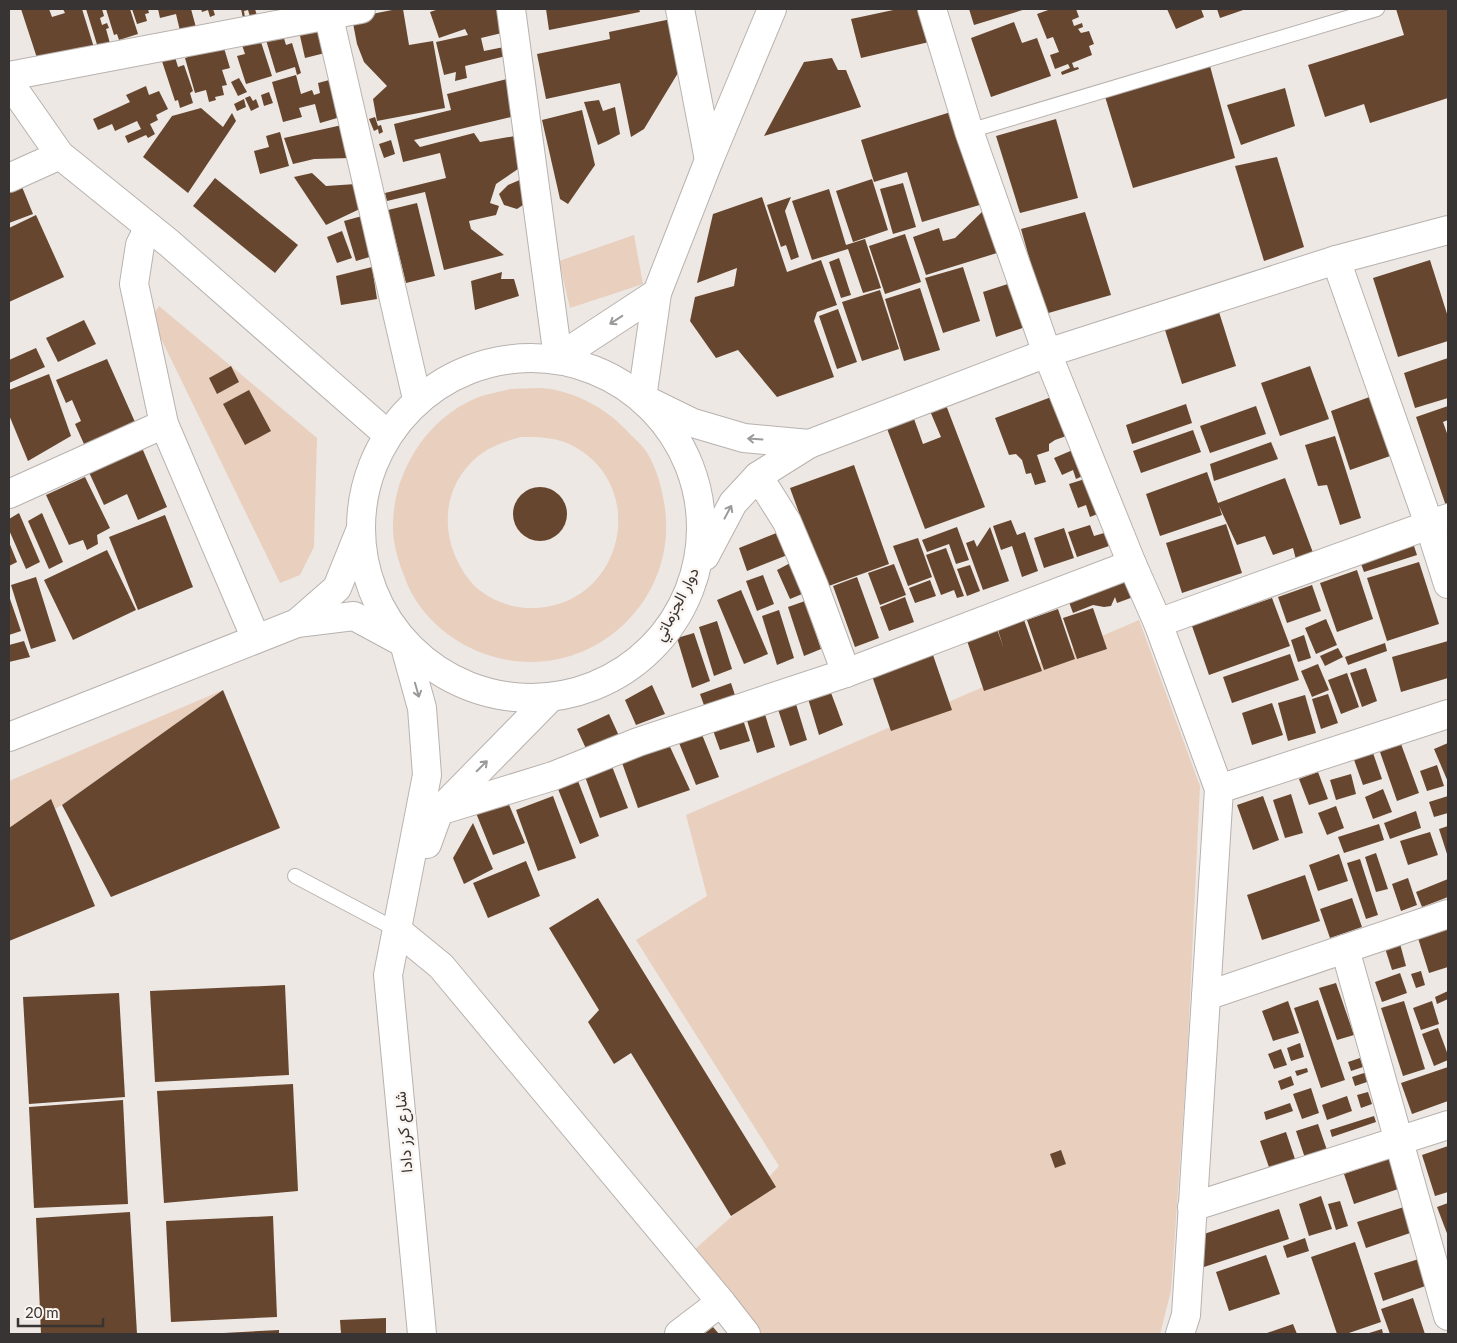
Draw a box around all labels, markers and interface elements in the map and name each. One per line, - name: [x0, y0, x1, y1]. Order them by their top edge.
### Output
- one-way arrow: [610, 315, 624, 325]
- one-way arrow: [747, 435, 763, 444]
- one-way arrow: [723, 505, 733, 520]
- street label: دوار الجزماتي: [649, 564, 707, 646]
- one-way arrow: [413, 681, 423, 697]
- one-way arrow: [476, 761, 488, 773]
- street label: شارع كرز دادا: [389, 1090, 419, 1174]
- scale bar: [18, 1296, 102, 1328]
- text: 20 m: [25, 1303, 59, 1321]

